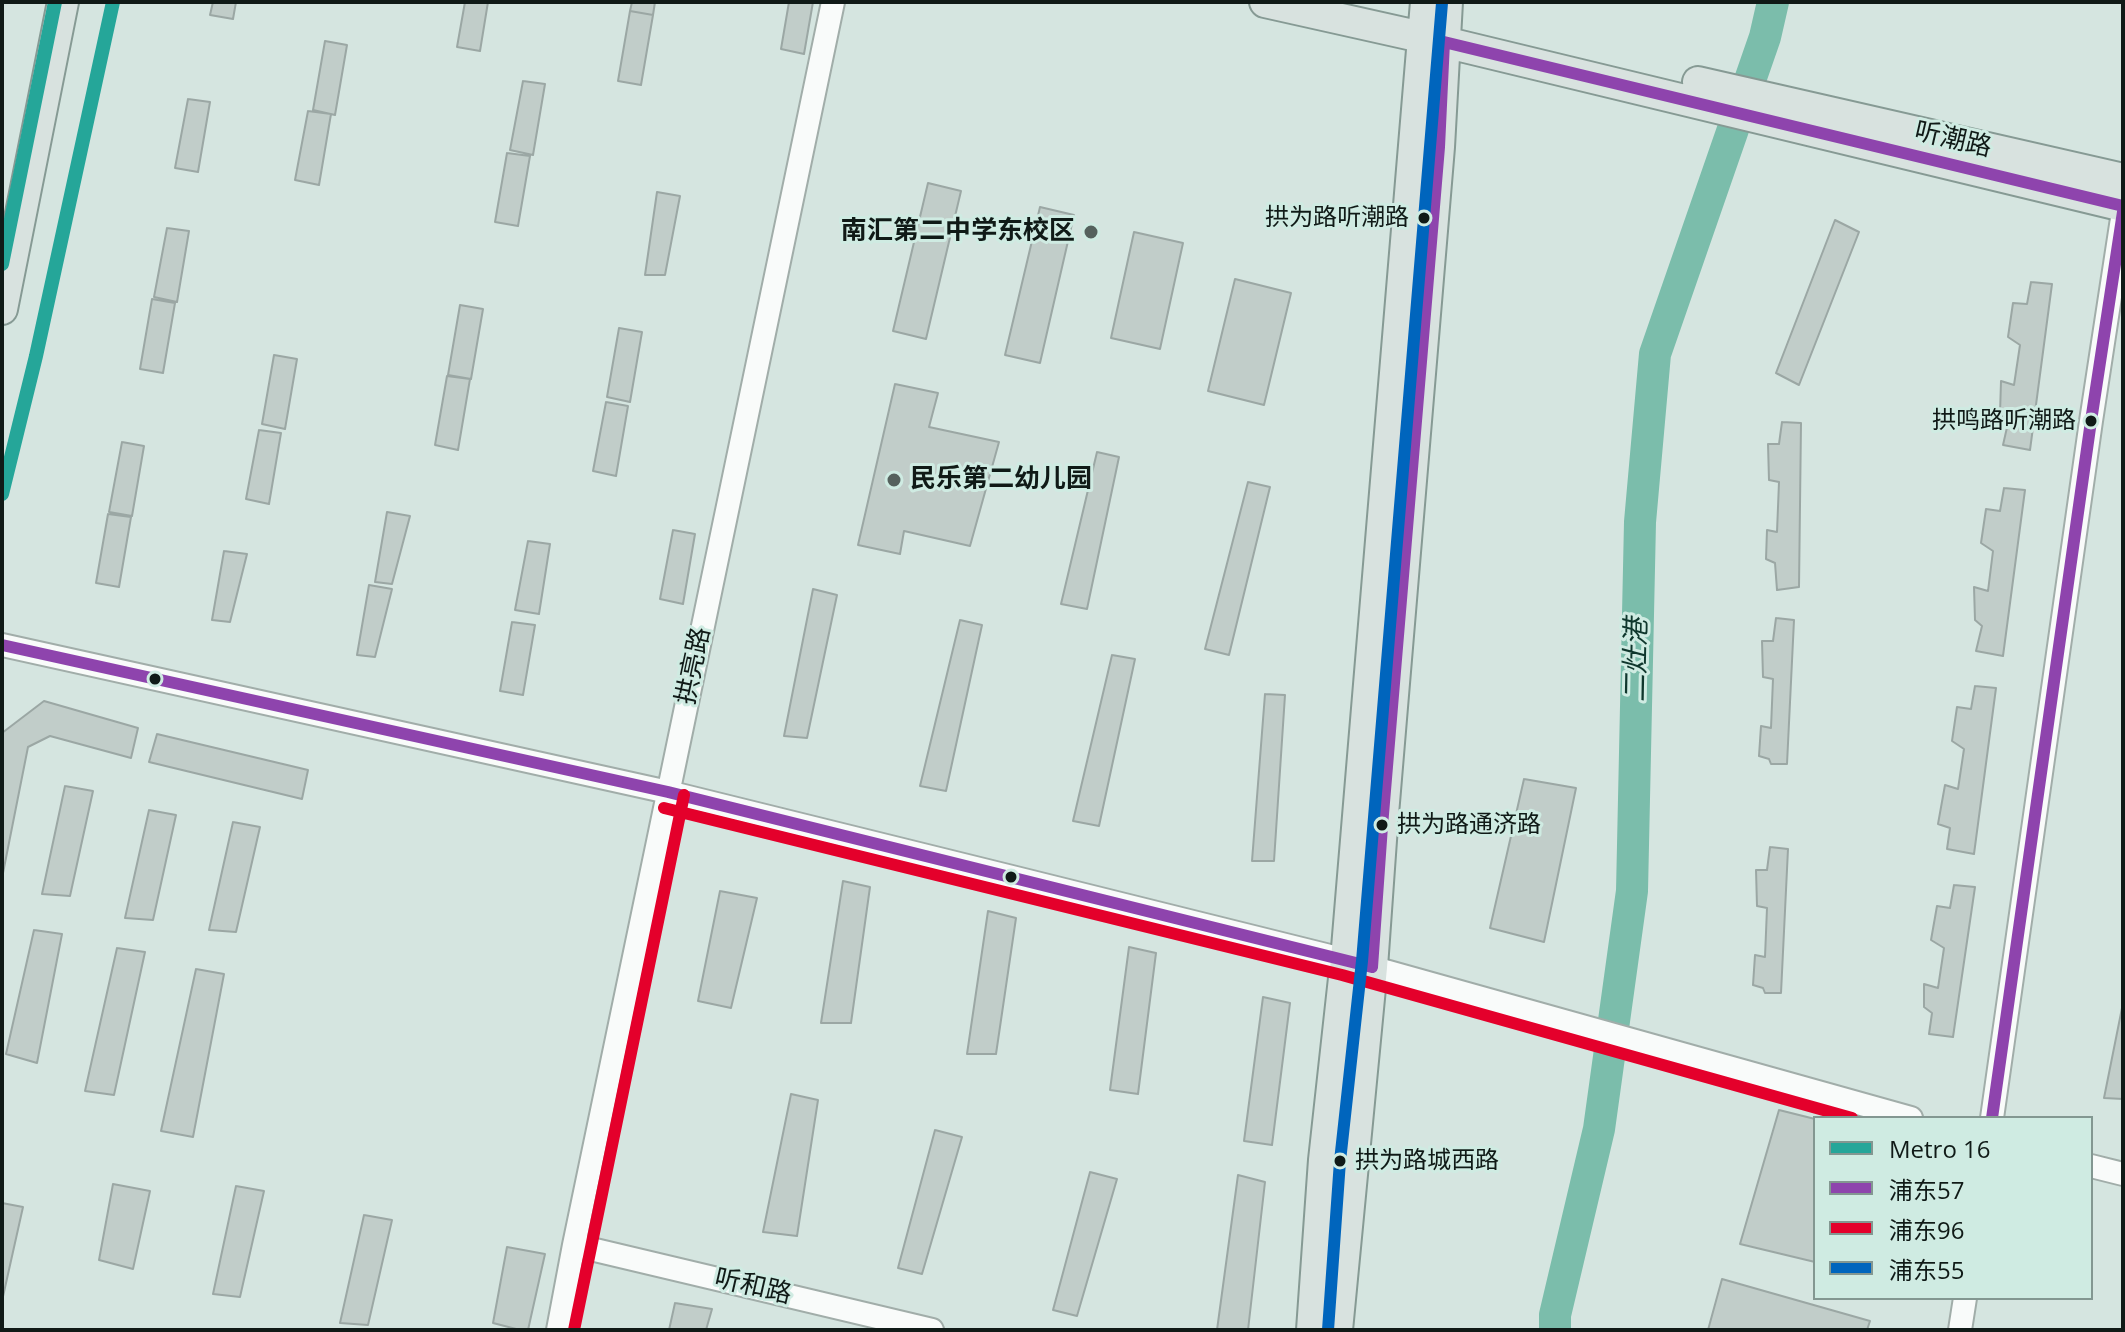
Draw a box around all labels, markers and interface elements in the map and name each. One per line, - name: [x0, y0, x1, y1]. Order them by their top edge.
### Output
- street label: 听潮路: [1911, 116, 1995, 164]
- place label: 拱为路听潮路: [1265, 204, 1409, 232]
- marker: 拱为路听潮路: [1416, 210, 1432, 226]
- place label: 南汇第二中学东校区: [841, 216, 1075, 248]
- marker: 南汇第二中学东校区: [1082, 223, 1100, 241]
- place label: 拱鸣路听潮路: [1932, 407, 2076, 435]
- marker: 拱鸣路听潮路: [2083, 413, 2099, 429]
- place label: 民乐第二幼儿园: [910, 464, 1092, 496]
- marker: 民乐第二幼儿园: [885, 471, 903, 489]
- water label: 二灶港: [1619, 618, 1655, 702]
- street label: 拱亮路: [671, 625, 717, 707]
- unlabelled marker: [147, 671, 163, 687]
- place label: 拱为路通济路: [1397, 811, 1541, 839]
- marker: 拱为路通济路: [1374, 817, 1390, 833]
- unlabelled marker: [1003, 869, 1019, 885]
- legend: [1813, 1116, 2093, 1300]
- text: Metro 16: [1889, 1132, 1991, 1165]
- place label: 拱为路城西路: [1355, 1147, 1499, 1175]
- marker: 拱为路城西路: [1332, 1153, 1348, 1169]
- text: 浦东57: [1889, 1173, 1964, 1206]
- text: 浦东96: [1889, 1213, 1964, 1246]
- text: 浦东55: [1889, 1253, 1964, 1286]
- street label: 听和路: [711, 1263, 795, 1311]

